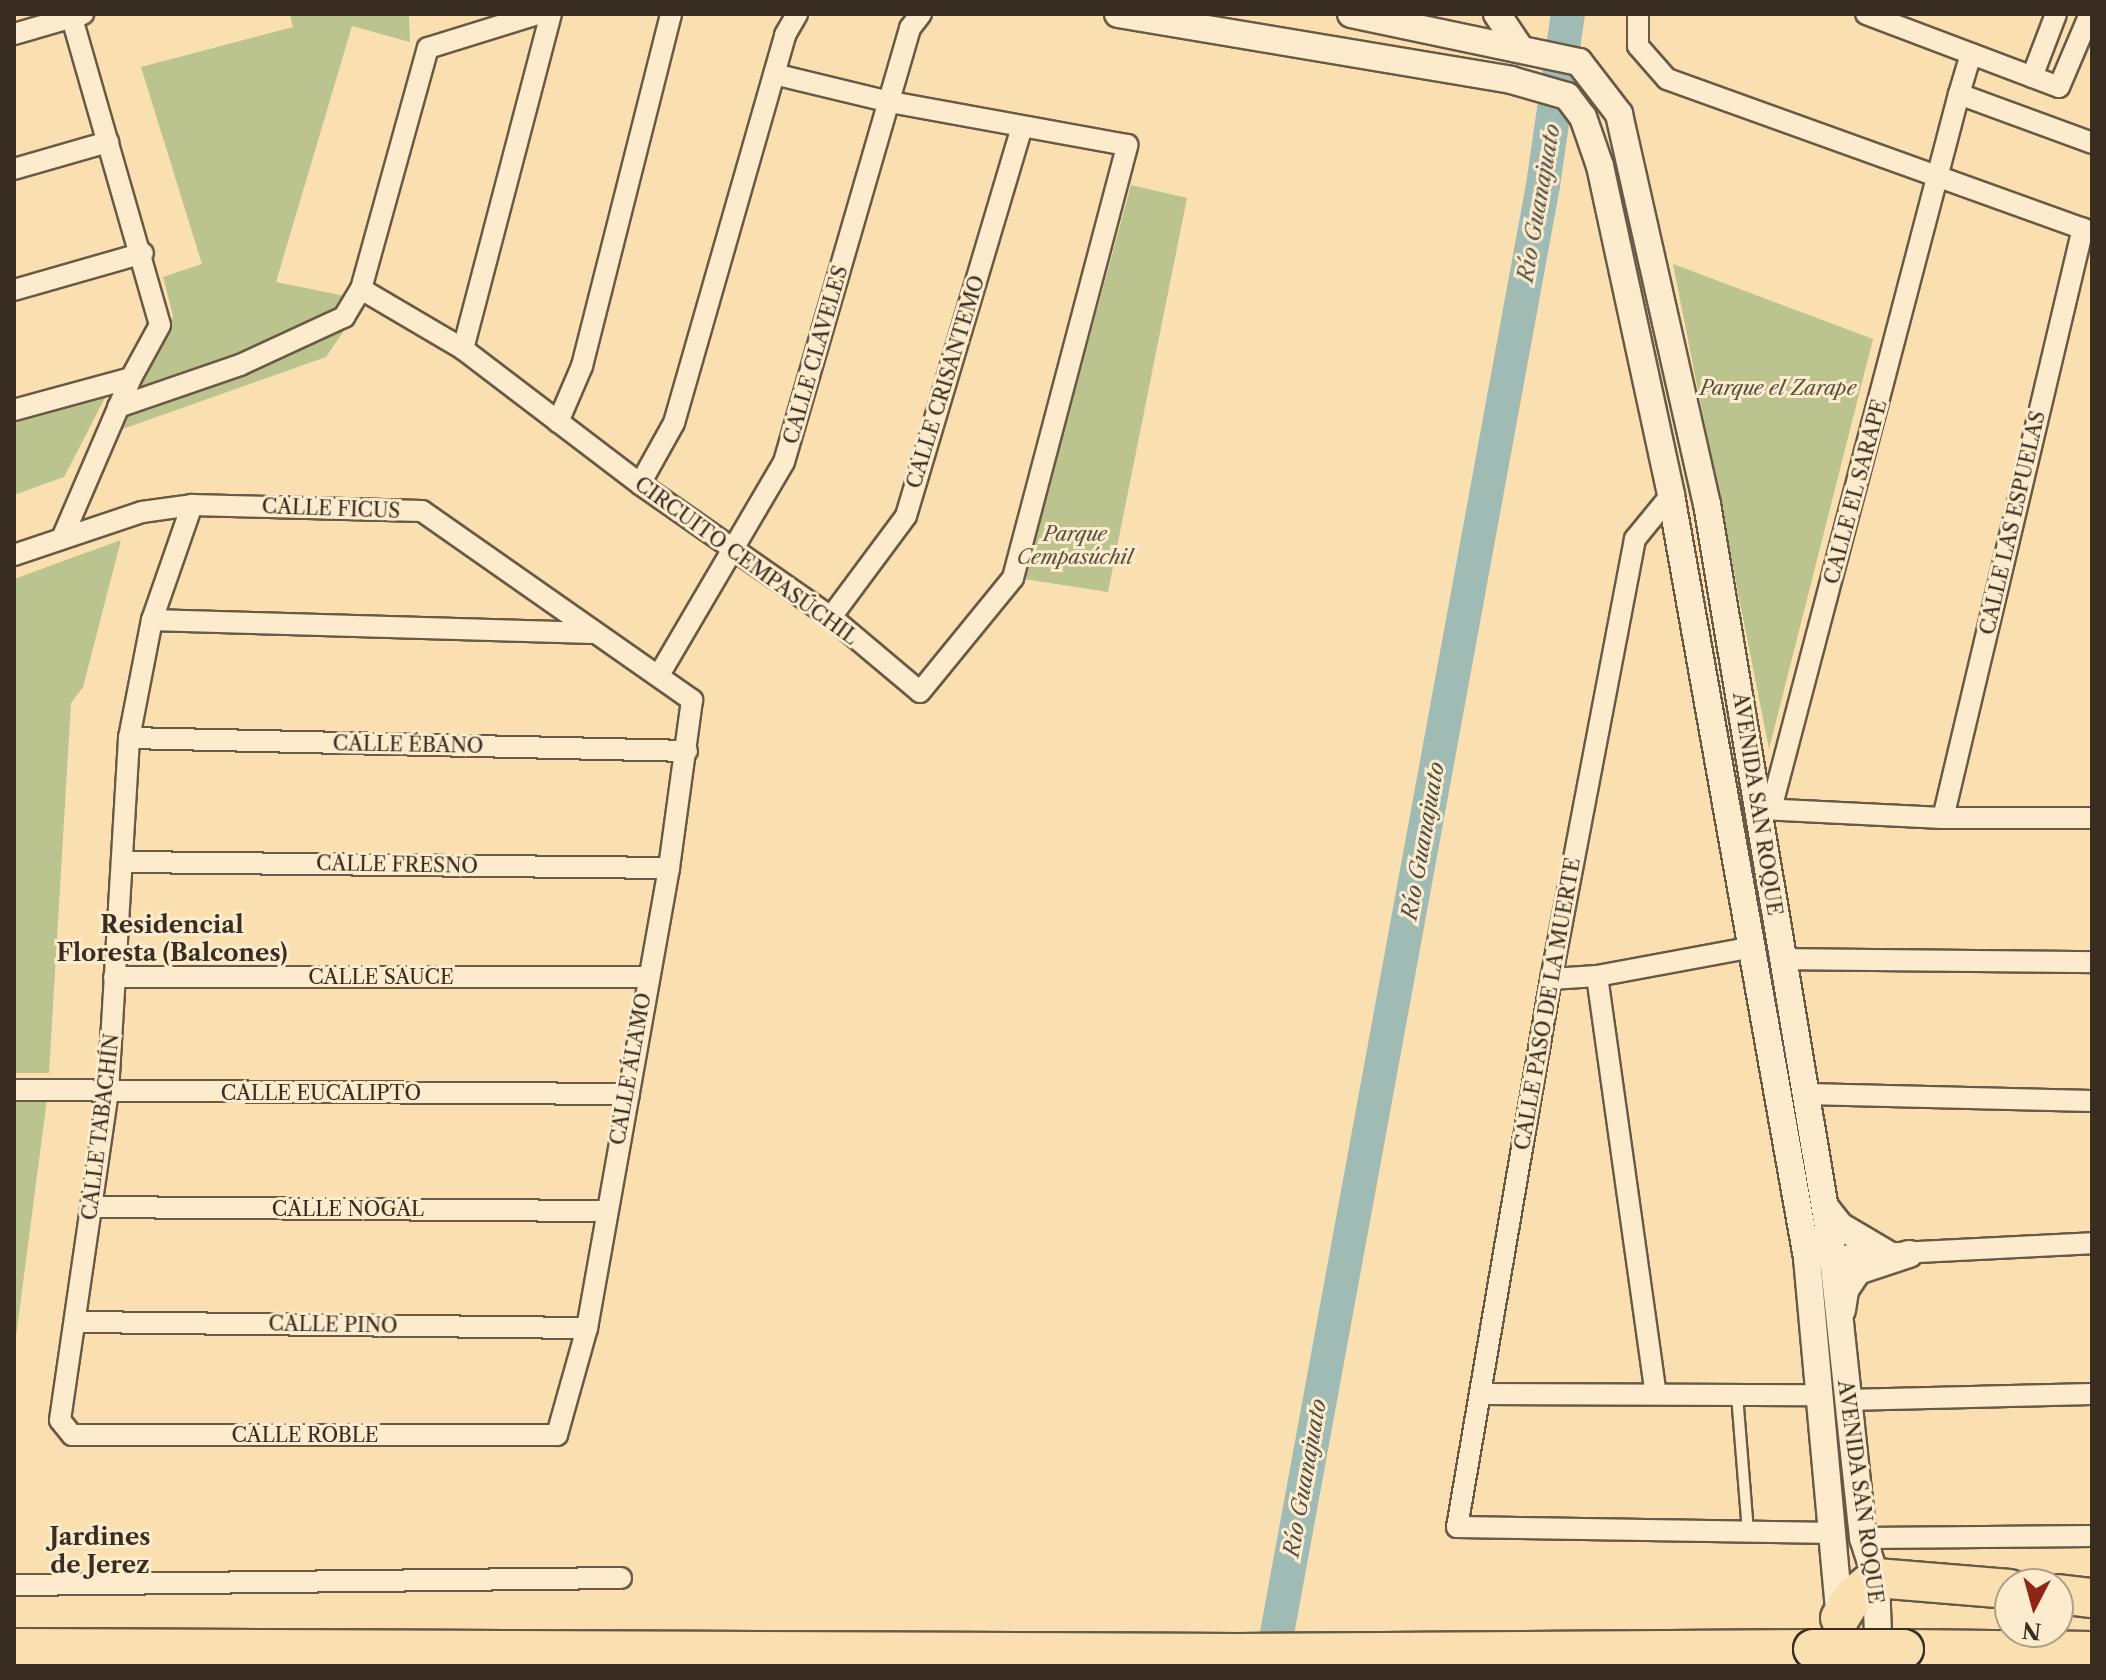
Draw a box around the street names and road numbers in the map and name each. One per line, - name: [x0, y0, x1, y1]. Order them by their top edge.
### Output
- street label: CALLE CLAVELES: [779, 263, 853, 447]
- street label: CALLE CRISANTEMO: [902, 273, 990, 491]
- street label: CALLE EL SARAPE: [1820, 397, 1892, 587]
- street label: CALLE LAS ESPUELAS: [1976, 409, 2050, 637]
- street label: CIRCUITO CEMPASÚCHIL: [630, 472, 862, 650]
- street label: CALLE FICUS: [261, 495, 401, 523]
- street label: AVENIDA SAN ROQUE: [1727, 690, 1787, 918]
- street label: CALLE ÉBANO: [332, 732, 484, 758]
- street label: CALLE FRESNO: [316, 852, 478, 878]
- street label: CALLE PASO DE LA MUERTE: [1510, 856, 1586, 1152]
- street label: CALLE SAUCE: [308, 965, 454, 989]
- street label: CALLE ÁLAMO: [606, 991, 656, 1147]
- street label: CALLE TABACHÍN: [78, 1032, 124, 1222]
- street label: CALLE EUCALIPTO: [221, 1081, 421, 1105]
- street label: CALLE NOGAL: [272, 1197, 424, 1221]
- street label: CALLE PINO: [268, 1312, 398, 1338]
- street label: AVENIDA SAN ROQUE: [1832, 1378, 1888, 1606]
- street label: CALLE ROBLE: [231, 1423, 379, 1447]

